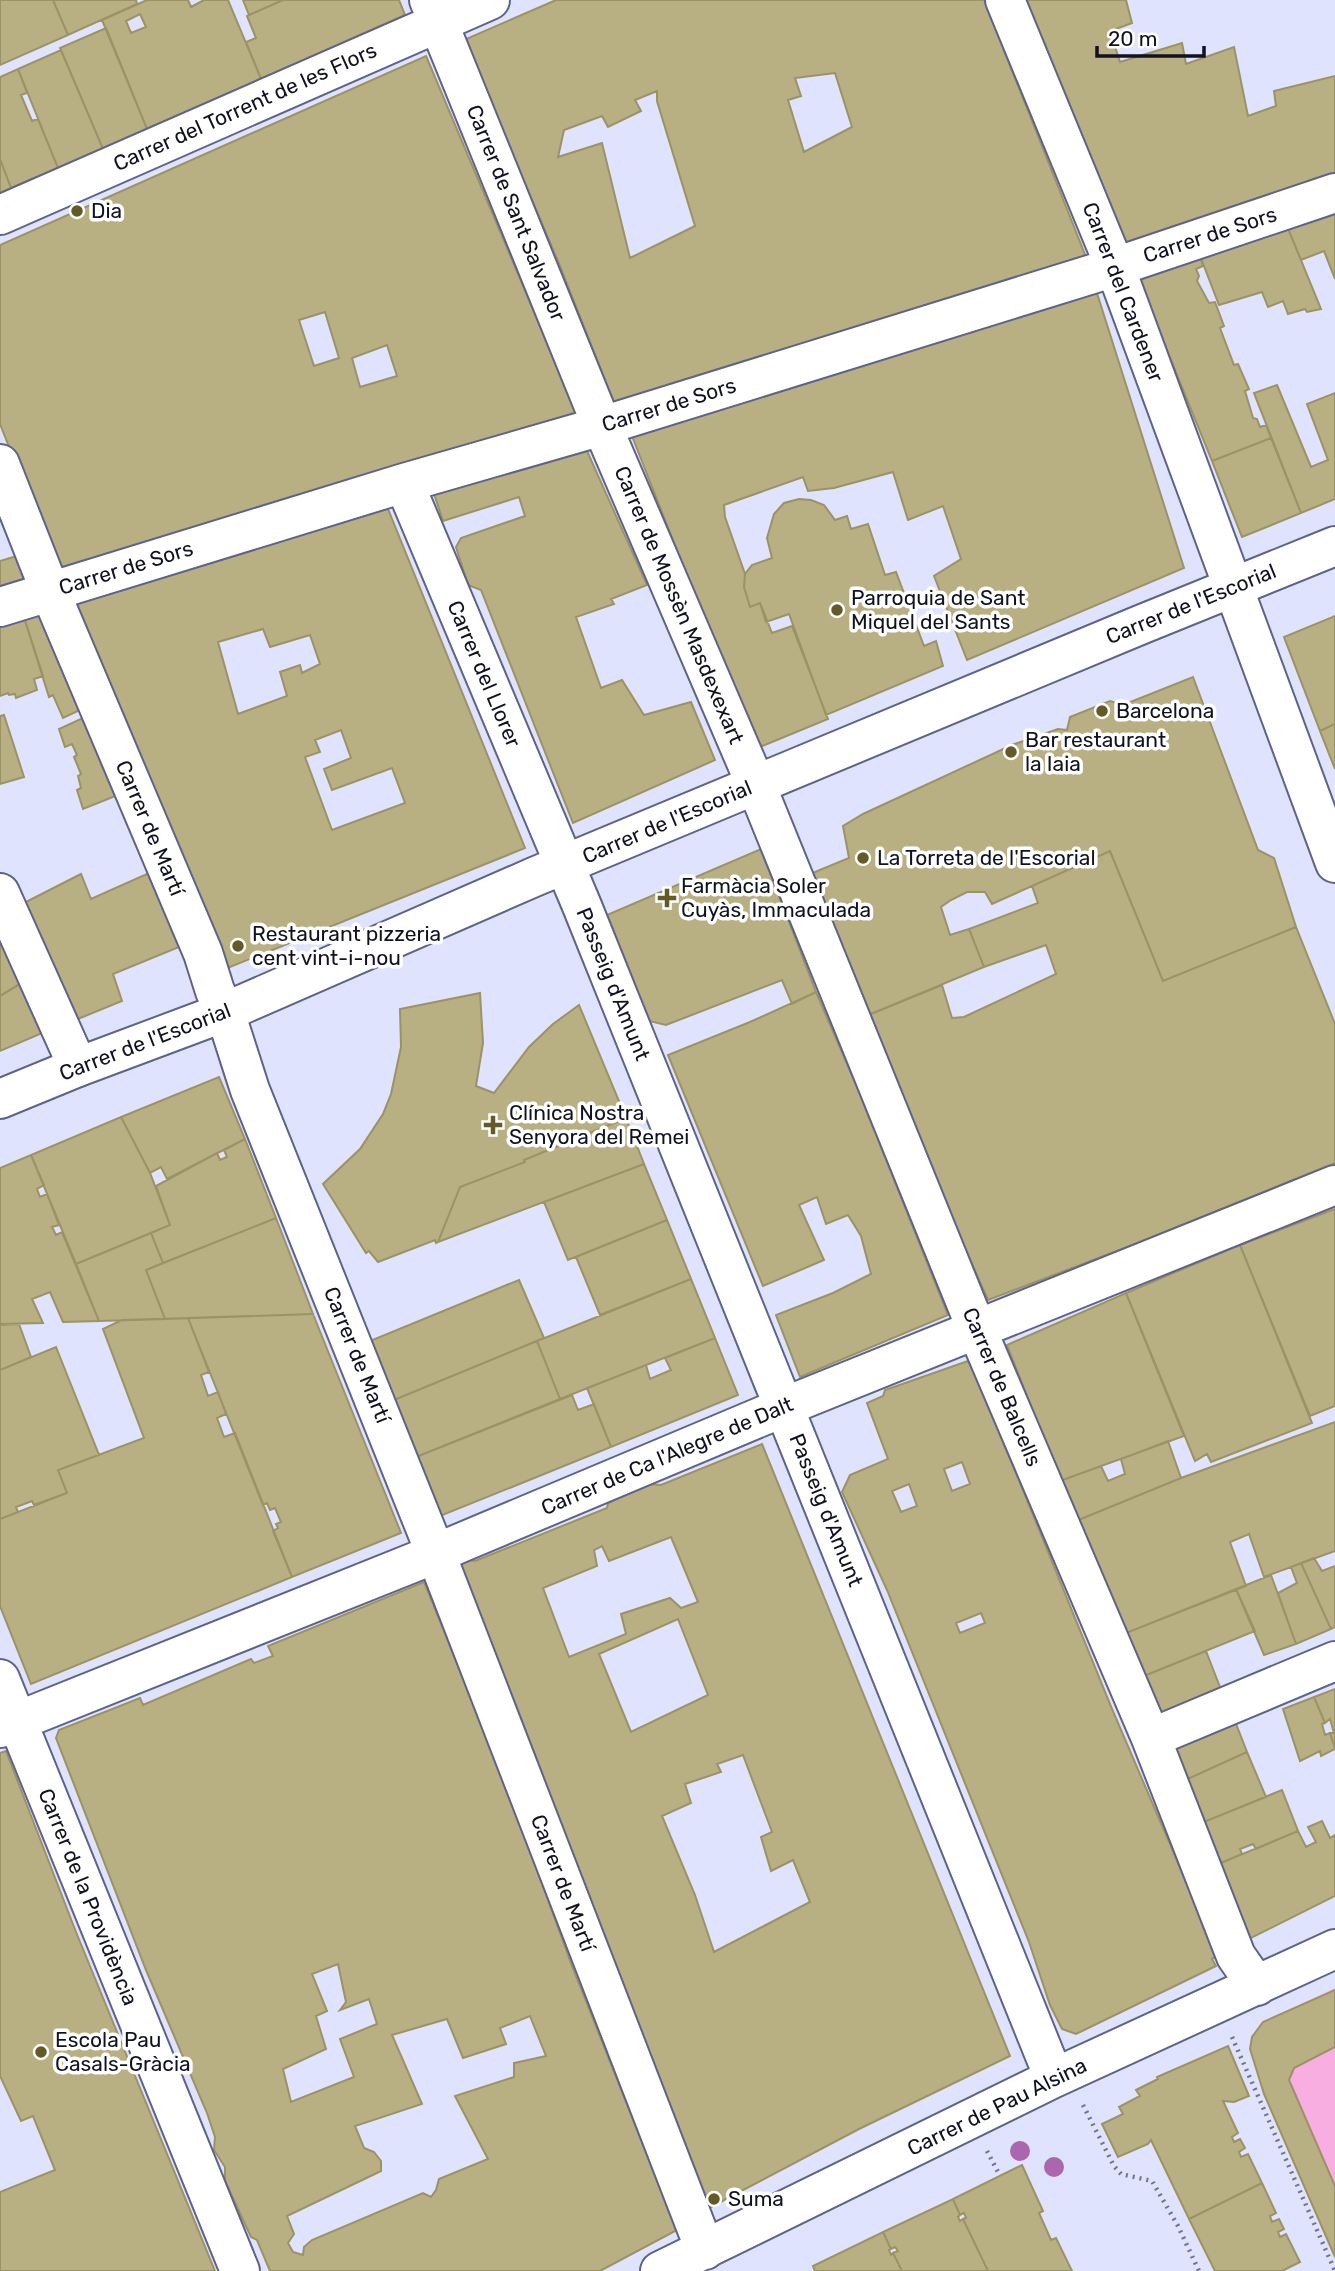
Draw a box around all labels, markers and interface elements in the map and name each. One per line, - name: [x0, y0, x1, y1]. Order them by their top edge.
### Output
- scale bar: [1097, 14, 1204, 58]
- text: 20 m: [1108, 26, 1157, 51]
- street label: Carrer del Torrent de les Flors: [109, 37, 380, 176]
- street label: Carrer de Sant Salvador: [462, 101, 571, 325]
- place label: Dia: [91, 198, 122, 223]
- street label: Carrer del Cardener: [1078, 199, 1169, 385]
- street label: Carrer de Sors: [1140, 201, 1280, 268]
- marker: Dia: [69, 203, 85, 219]
- street label: Carrer de Sors: [599, 372, 739, 437]
- street label: Carrer de Mossèn Masdexexart: [609, 462, 749, 748]
- street label: Carrer de Sors: [56, 535, 196, 600]
- street label: Carrer de l'Escorial: [1102, 558, 1280, 649]
- place label: Parroquia de Sant Miquel del Sants: [851, 585, 1026, 634]
- street label: Carrer del Llorer: [442, 597, 527, 751]
- marker: Parroquia de Sant Miquel del Sants: [829, 602, 845, 618]
- place label: Barcelona: [1116, 698, 1214, 723]
- marker: Barcelona: [1094, 703, 1110, 719]
- place label: Bar restaurant la Iaia: [1025, 727, 1166, 776]
- marker: Bar restaurant la Iaia: [1003, 744, 1019, 760]
- street label: Carrer de Martí: [111, 756, 191, 900]
- street label: Carrer de l'Escorial: [578, 775, 755, 869]
- place label: La Torreta de l'Escorial: [877, 845, 1096, 870]
- marker: La Torreta de l'Escorial: [855, 850, 871, 866]
- place label: Farmàcia Soler Cuyàs, Immaculada: [681, 873, 871, 922]
- marker: Farmàcia Soler Cuyàs, Immaculada: [659, 890, 675, 906]
- street label: Passeig d'Amunt: [571, 904, 656, 1064]
- place label: Restaurant pizzeria cent vint-i-nou: [252, 921, 441, 970]
- marker: Restaurant pizzeria cent vint-i-nou: [230, 938, 246, 954]
- street label: Carrer de l'Escorial: [56, 997, 234, 1086]
- place label: Clínica Nostra Senyora del Remei: [509, 1100, 689, 1149]
- marker: Clínica Nostra Senyora del Remei: [483, 1115, 503, 1135]
- street label: Carrer de Martí: [319, 1283, 396, 1427]
- street label: Carrer de Balcells: [958, 1304, 1047, 1470]
- street label: Carrer de Ca l'Alegre de Dalt: [537, 1391, 796, 1520]
- street label: Passeig d'Amunt: [784, 1430, 869, 1590]
- street label: Carrer de la Providència: [33, 1785, 143, 2009]
- street label: Carrer de Martí: [526, 1811, 601, 1956]
- place label: Escola Pau Casals-Gràcia: [55, 2027, 191, 2076]
- marker: Escola Pau Casals-Gràcia: [33, 2044, 49, 2060]
- street label: Carrer de Pau Alsina: [903, 2052, 1091, 2161]
- place label: Suma: [728, 2186, 784, 2211]
- marker: Suma: [706, 2191, 722, 2207]

